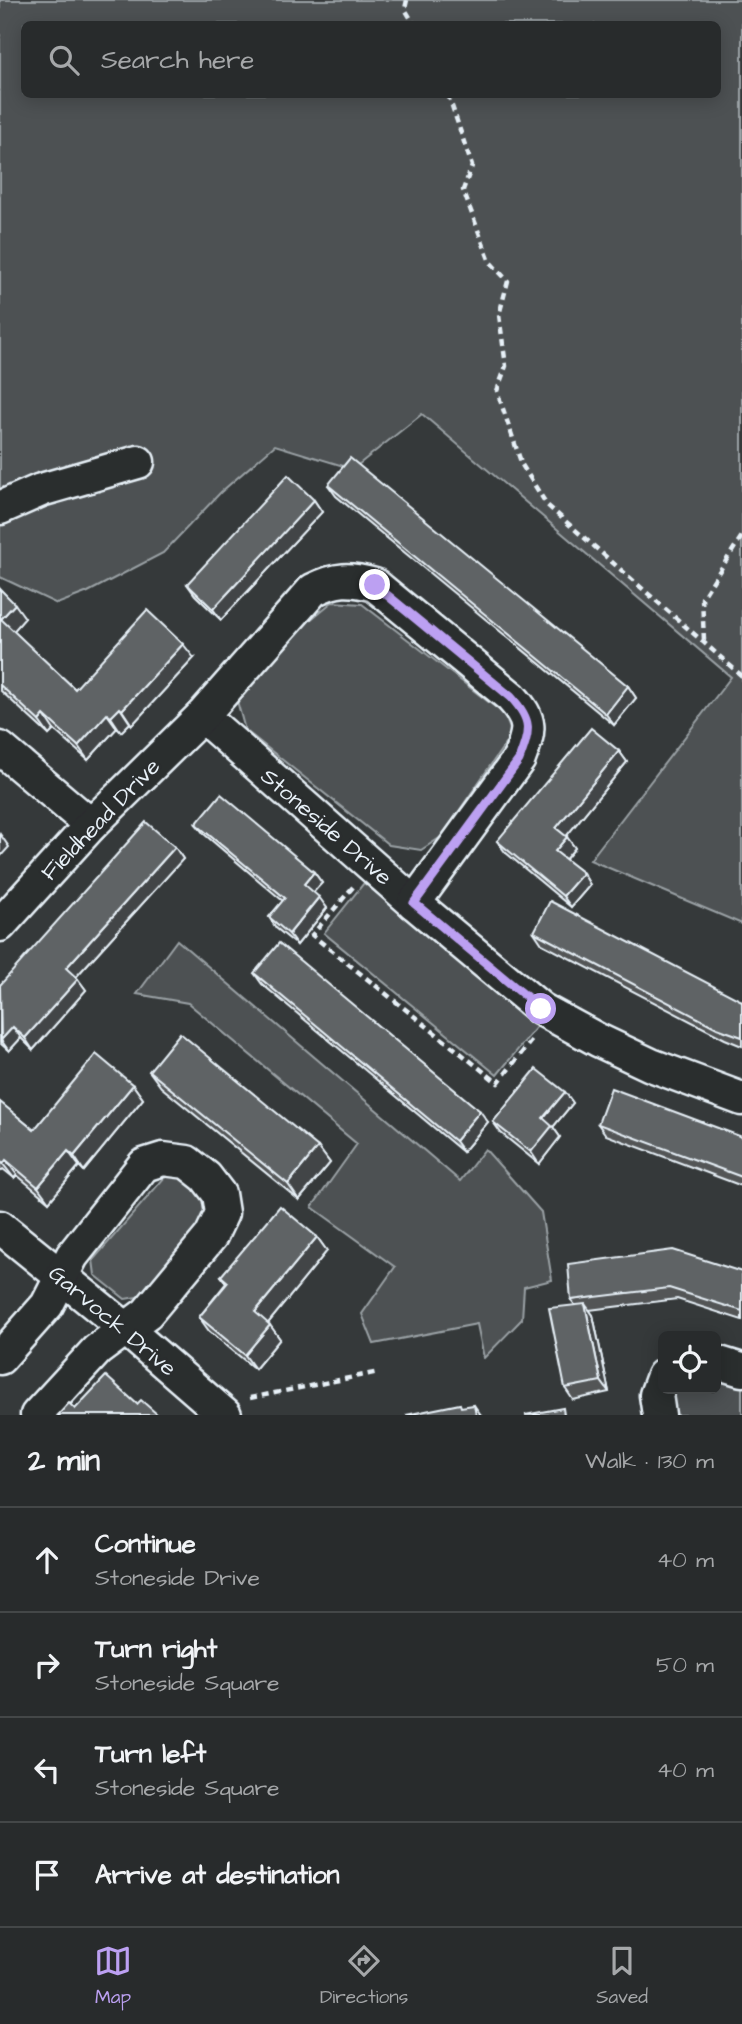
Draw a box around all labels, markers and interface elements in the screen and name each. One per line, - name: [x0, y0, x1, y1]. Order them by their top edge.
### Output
- search box: [21, 21, 721, 98]
- icon: search: [45, 41, 83, 79]
- text: Search here: [101, 42, 254, 78]
- route end: [359, 569, 390, 600]
- street label: Fieldhead Drive: [34, 751, 168, 888]
- street label: Stoneside Drive: [254, 761, 399, 893]
- route start: [525, 993, 556, 1024]
- street label: Garvock Drive: [41, 1258, 183, 1384]
- map controls: [658, 1331, 721, 1394]
- button: locate: [658, 1331, 721, 1394]
- text: 2 min: [28, 1440, 100, 1482]
- text: Walk · 130 m: [585, 1445, 714, 1477]
- text: Continue: [95, 1526, 196, 1562]
- icon: ahead: [28, 1541, 66, 1579]
- text: 40 m: [657, 1544, 714, 1576]
- text: Stoneside Drive: [95, 1562, 260, 1594]
- text: Turn right: [95, 1631, 217, 1667]
- icon: right: [28, 1646, 66, 1684]
- text: 50 m: [656, 1649, 714, 1681]
- text: Stoneside Square: [95, 1667, 280, 1699]
- text: Turn left: [95, 1736, 206, 1772]
- icon: left: [28, 1751, 66, 1789]
- text: 40 m: [657, 1754, 714, 1786]
- text: Stoneside Square: [95, 1772, 280, 1804]
- icon: arrive: [28, 1856, 66, 1894]
- text: Arrive at destination: [95, 1857, 340, 1893]
- tab: Map: [94, 1942, 132, 2011]
- tab: Directions: [320, 1942, 408, 2011]
- tab: Saved: [596, 1942, 648, 2011]

